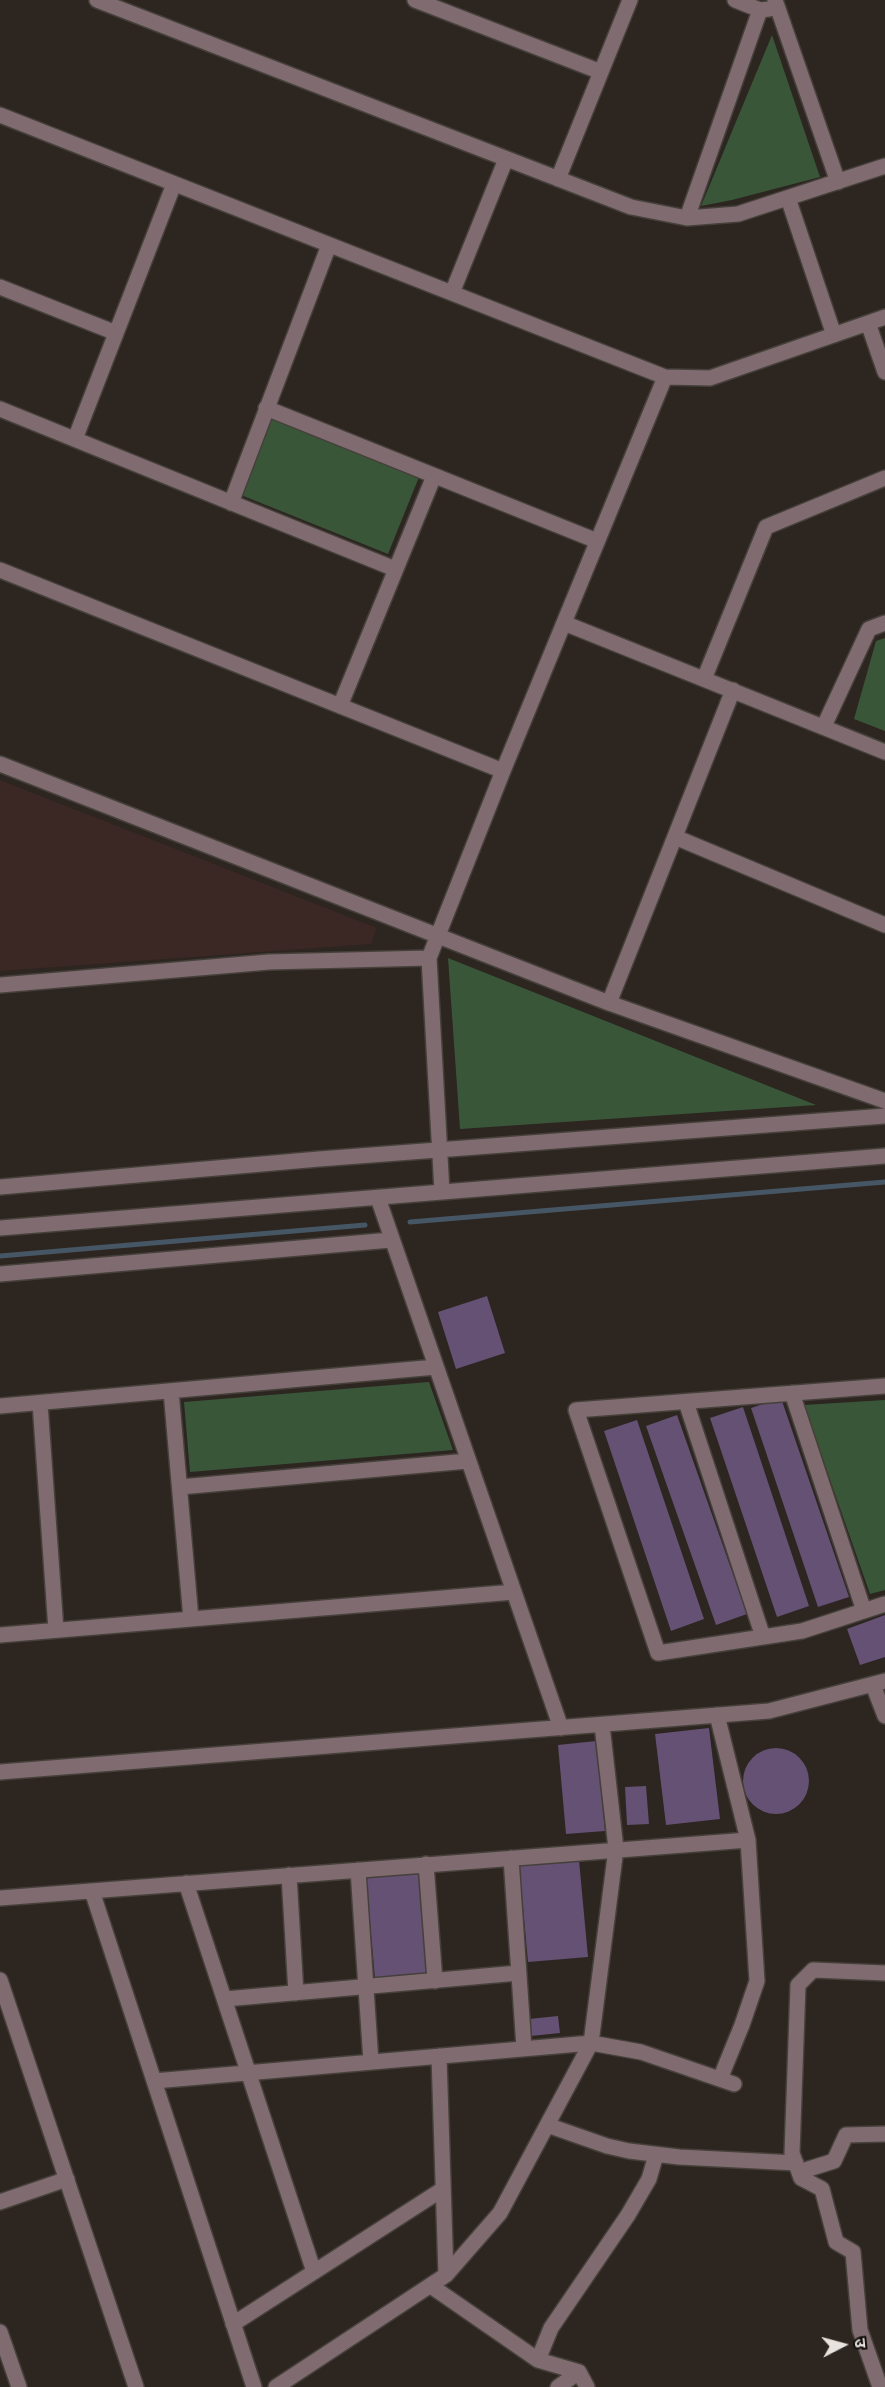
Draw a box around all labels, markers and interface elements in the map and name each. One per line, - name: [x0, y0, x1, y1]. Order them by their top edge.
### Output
- north arrow: [813, 2315, 873, 2375]
- text: उ: [850, 2337, 871, 2349]

